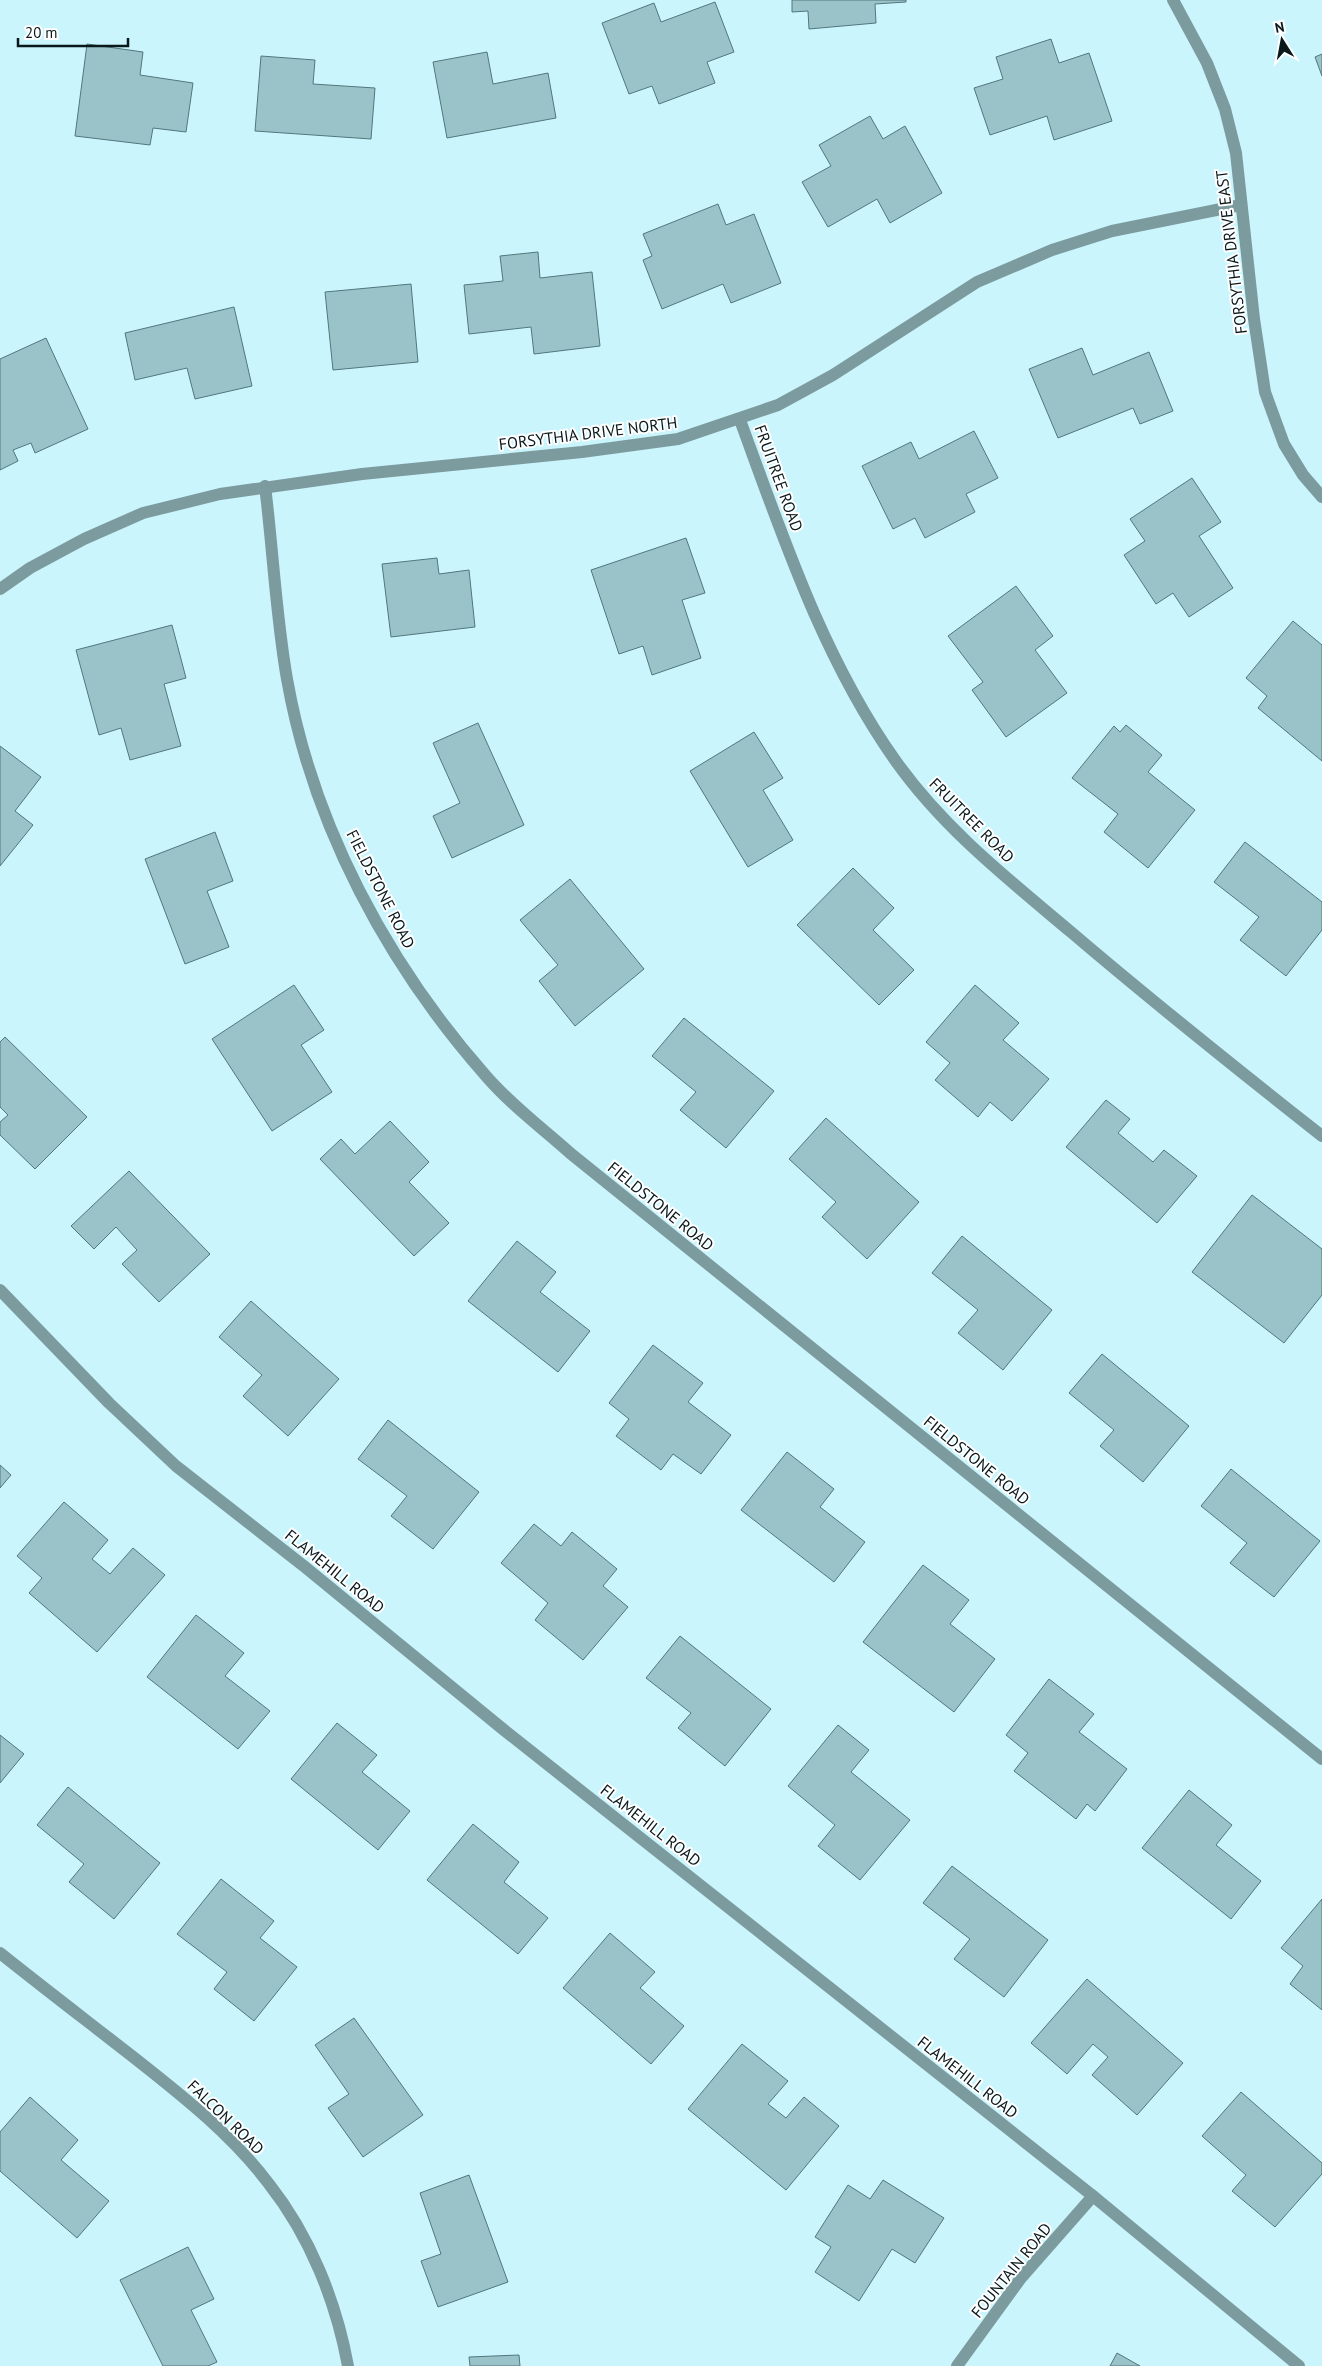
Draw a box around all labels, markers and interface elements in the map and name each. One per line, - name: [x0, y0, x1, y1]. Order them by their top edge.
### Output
- scale bar: [18, 15, 128, 47]
- north arrow: [1257, 15, 1307, 65]
- text: N: [1273, 18, 1286, 37]
- text: 20 m: [25, 23, 58, 42]
- street label: FORSYTHIA DRIVE EAST: [1211, 169, 1251, 335]
- street label: FORSYTHIA DRIVE NORTH: [498, 412, 678, 454]
- street label: FRUITREE ROAD: [750, 422, 808, 534]
- street label: FRUITREE ROAD: [925, 773, 1019, 867]
- street label: FIELDSTONE ROAD: [342, 826, 420, 952]
- street label: FIELDSTONE ROAD: [604, 1157, 718, 1255]
- street label: FIELDSTONE ROAD: [920, 1411, 1034, 1509]
- street label: FLAMEHILL ROAD: [281, 1525, 389, 1617]
- street label: FLAMEHILL ROAD: [597, 1780, 705, 1870]
- street label: FLAMEHILL ROAD: [914, 2032, 1022, 2122]
- street label: FALCON ROAD: [184, 2076, 268, 2158]
- street label: FOUNTAIN ROAD: [967, 2218, 1055, 2322]

